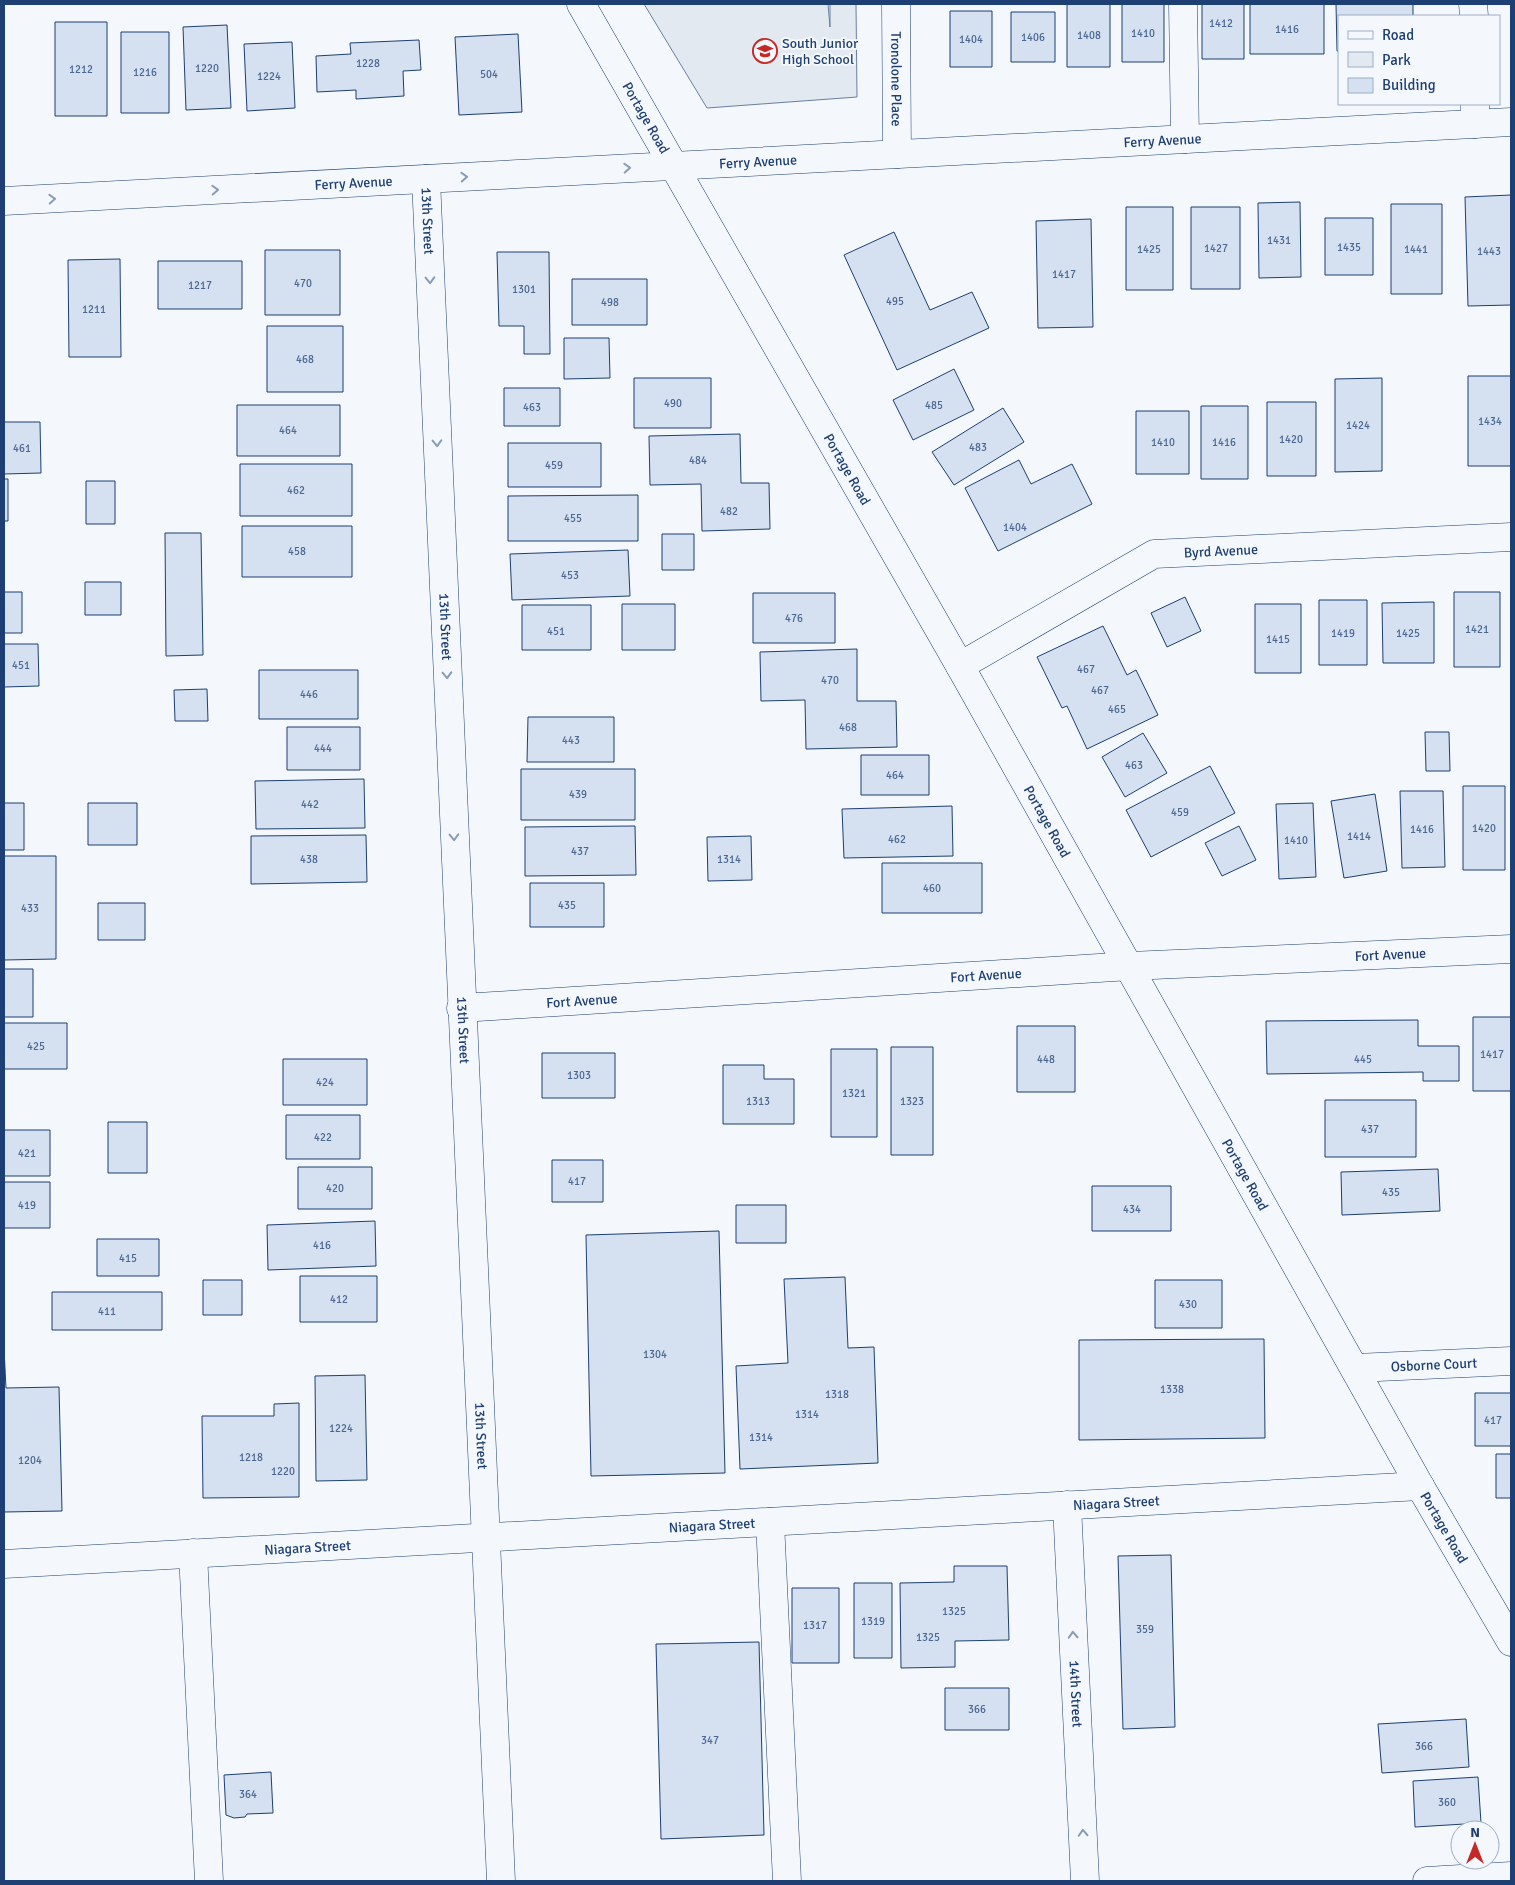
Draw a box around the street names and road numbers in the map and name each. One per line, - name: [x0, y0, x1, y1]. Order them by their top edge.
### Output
- street label: Tronolone Place: [888, 31, 905, 127]
- street label: Portage Road: [619, 79, 673, 157]
- street label: Ferry Avenue: [1123, 130, 1202, 151]
- street label: Ferry Avenue: [719, 151, 797, 172]
- street label: Ferry Avenue: [314, 172, 393, 193]
- street label: 13th Street: [418, 187, 438, 255]
- street label: Portage Road: [820, 430, 874, 508]
- street label: Byrd Avenue: [1183, 541, 1258, 561]
- street label: 13th Street: [436, 593, 456, 661]
- street label: Portage Road: [1020, 782, 1074, 860]
- street label: Fort Avenue: [1354, 944, 1427, 964]
- street label: Fort Avenue: [950, 964, 1022, 986]
- street label: Fort Avenue: [546, 990, 618, 1011]
- street label: 13th Street: [454, 996, 473, 1064]
- street label: Portage Road: [1218, 1136, 1272, 1214]
- street label: Osborne Court: [1390, 1354, 1478, 1375]
- street label: 13th Street: [471, 1402, 491, 1470]
- street label: Portage Road: [1417, 1489, 1472, 1566]
- street label: Niagara Street: [1073, 1492, 1160, 1514]
- street label: Niagara Street: [668, 1514, 756, 1536]
- street label: Niagara Street: [264, 1536, 351, 1558]
- street label: 14th Street: [1066, 1660, 1086, 1728]

